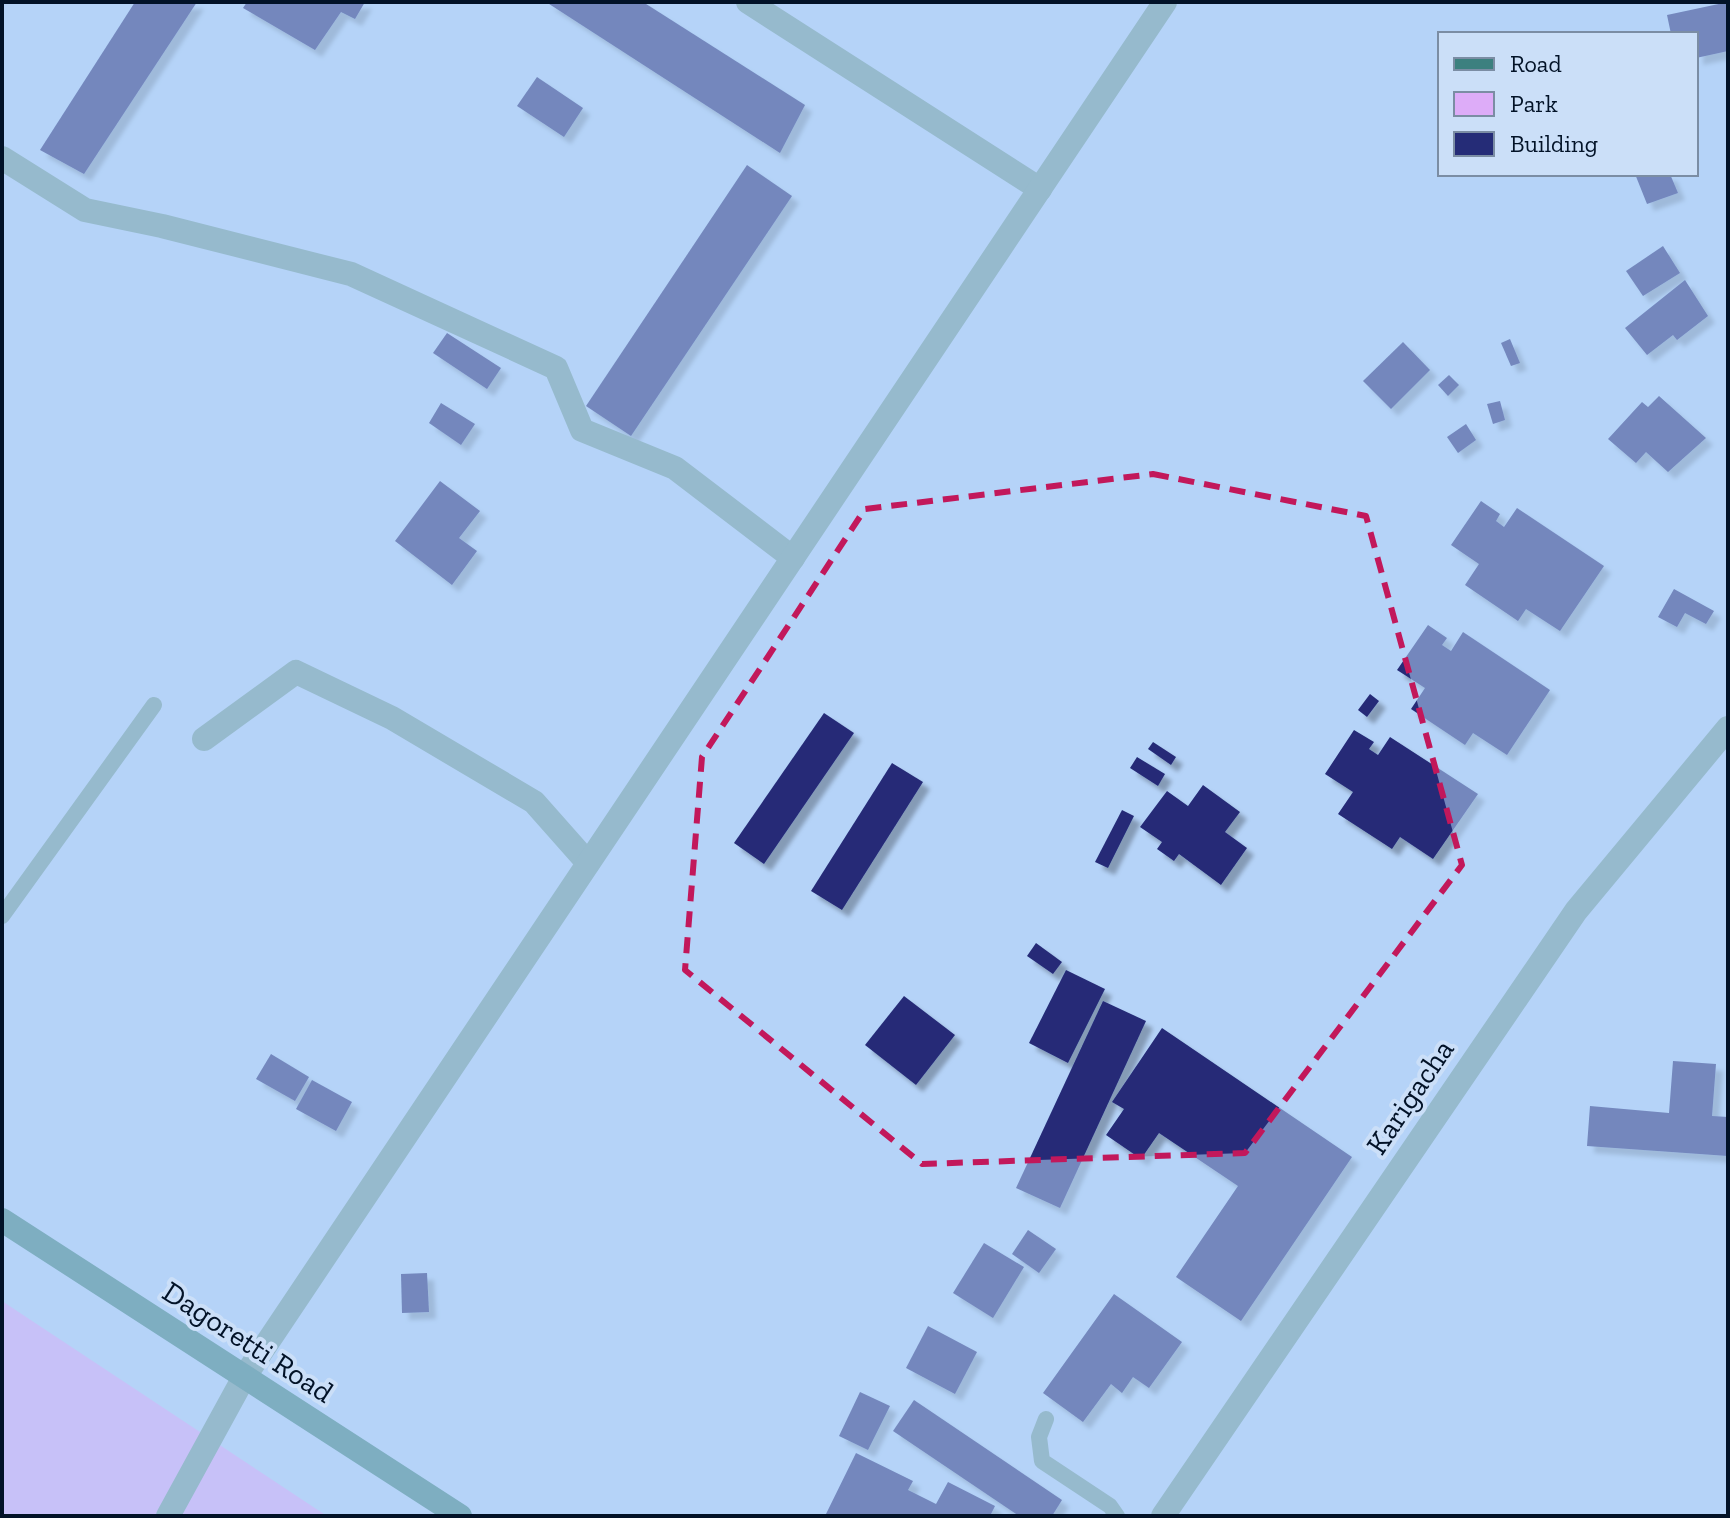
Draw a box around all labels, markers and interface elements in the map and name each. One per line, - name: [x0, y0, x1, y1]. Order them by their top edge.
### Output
- legend: [1438, 32, 1698, 176]
- text: Road: [1510, 49, 1562, 78]
- text: Park: [1510, 89, 1558, 118]
- text: Building: [1510, 129, 1598, 158]
- street label: Karigacha: [1358, 1033, 1462, 1161]
- street label: Dagoretti Road: [156, 1274, 340, 1411]

